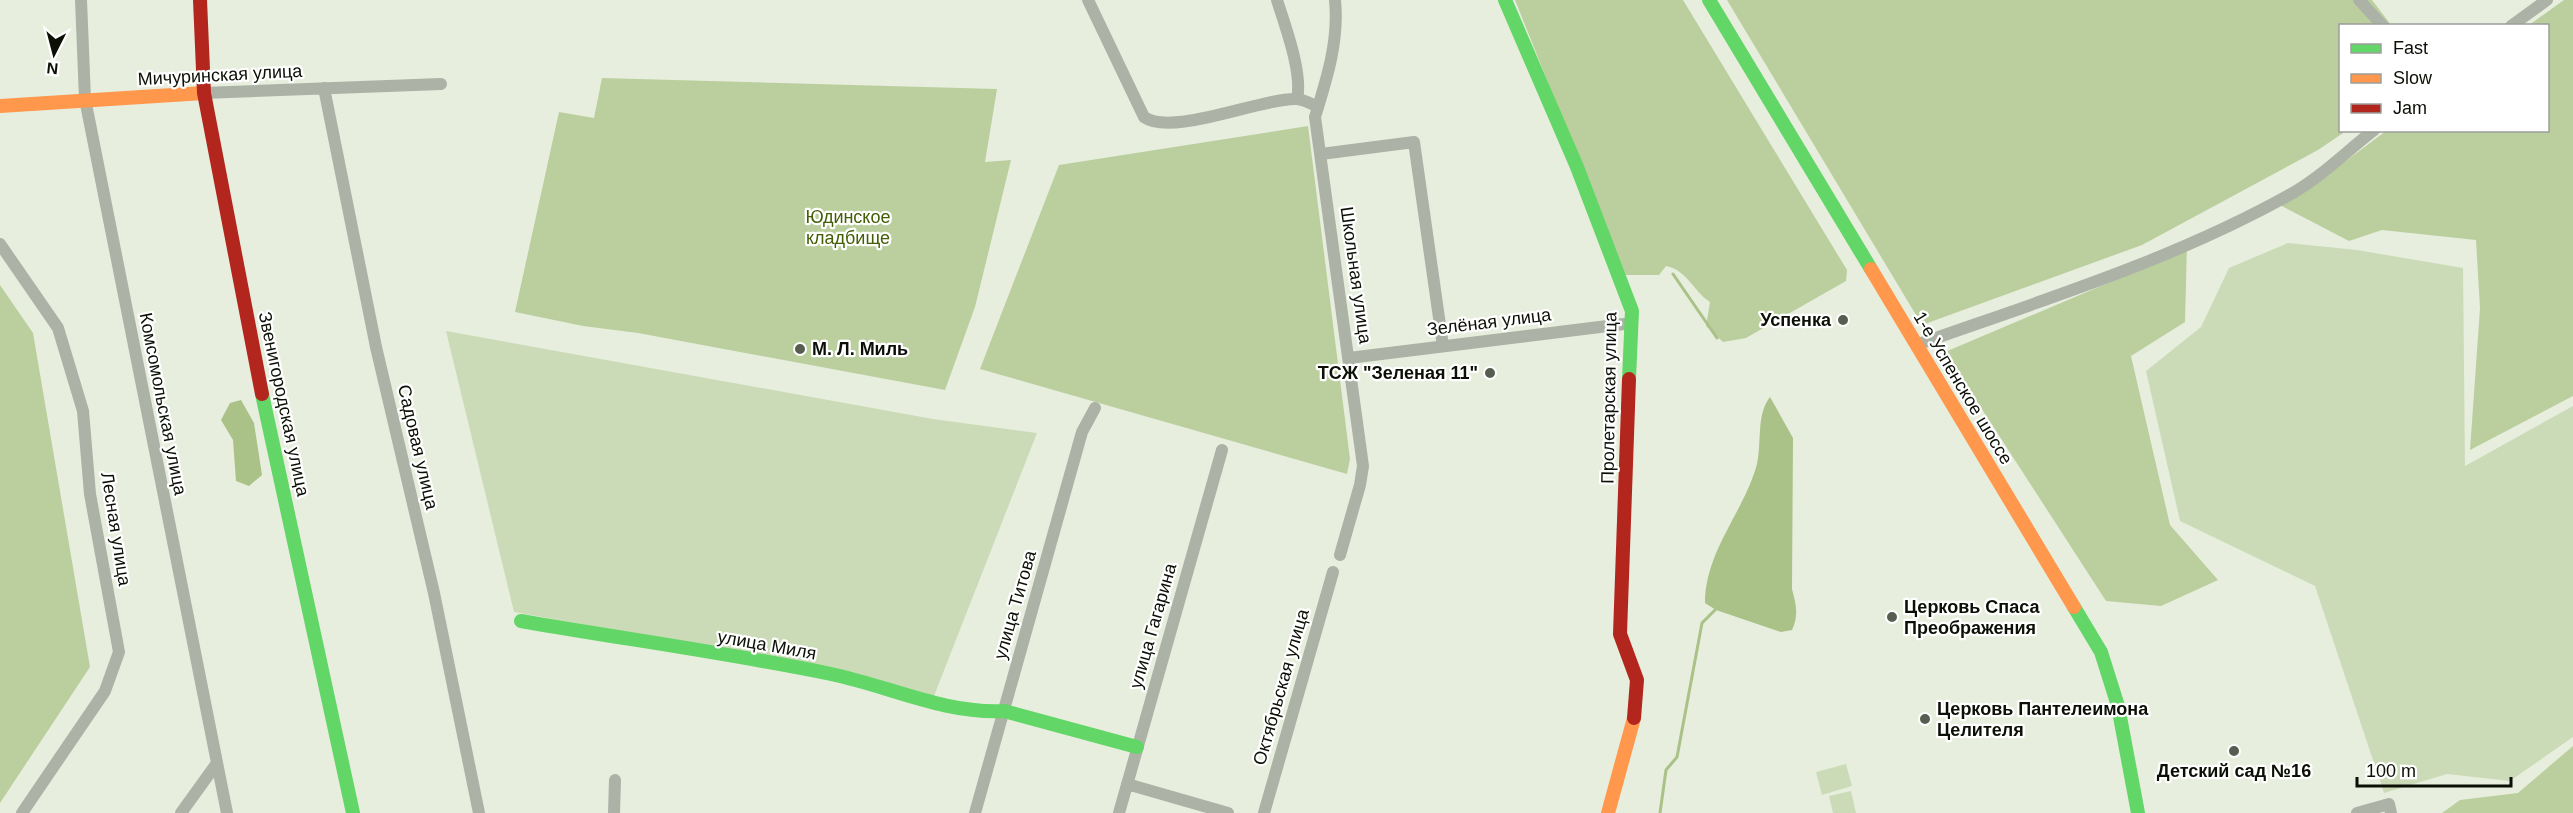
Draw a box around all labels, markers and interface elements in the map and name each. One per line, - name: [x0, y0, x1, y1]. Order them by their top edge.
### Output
- north arrow: [24, 24, 84, 84]
- legend: [2339, 24, 2549, 132]
- text: Fast: [2393, 38, 2428, 58]
- text: N: [46, 59, 59, 77]
- street label: Мичуринская улица: [137, 61, 304, 89]
- text: Slow: [2393, 68, 2433, 88]
- text: Jam: [2393, 98, 2427, 118]
- street label: Школьная улица: [1336, 205, 1376, 346]
- park label: Юдинское кладбище: [806, 207, 890, 248]
- street label: Зелёная улица: [1426, 304, 1553, 340]
- street label: 1-е Успенское шоссе: [1909, 308, 2017, 468]
- street label: Звенигородская улица: [255, 310, 314, 499]
- place label: Успенка: [1760, 310, 1832, 330]
- street label: Комсомольская улица: [135, 311, 191, 498]
- street label: Пролетарская улица: [1598, 311, 1621, 484]
- marker: Успенка: [1836, 313, 1850, 327]
- place label: М. Л. Миль: [812, 339, 908, 359]
- marker: М. Л. Миль: [793, 342, 807, 356]
- place label: ТСЖ "Зеленая 11": [1318, 363, 1478, 383]
- marker: ТСЖ "Зеленая 11": [1483, 366, 1497, 380]
- street label: Садовая улица: [394, 383, 442, 512]
- street label: Лесная улица: [97, 471, 135, 588]
- street label: улица Титова: [990, 547, 1040, 662]
- street label: улица Гагарина: [1126, 560, 1181, 691]
- place label: Церковь Спаса Преображения: [1904, 597, 2040, 638]
- street label: Октябрьская улица: [1249, 606, 1313, 767]
- marker: Церковь Спаса Преображения: [1885, 610, 1899, 624]
- street label: улица Миля: [716, 626, 818, 664]
- place label: Церковь Пантелеимона Целителя: [1937, 699, 2149, 740]
- marker: Церковь Пантелеимона Целителя: [1918, 712, 1932, 726]
- marker: Детский сад №16: [2227, 744, 2241, 758]
- scale bar: [2357, 750, 2512, 788]
- place label: Детский сад №16: [2157, 761, 2311, 781]
- text: 100 m: [2366, 761, 2416, 781]

